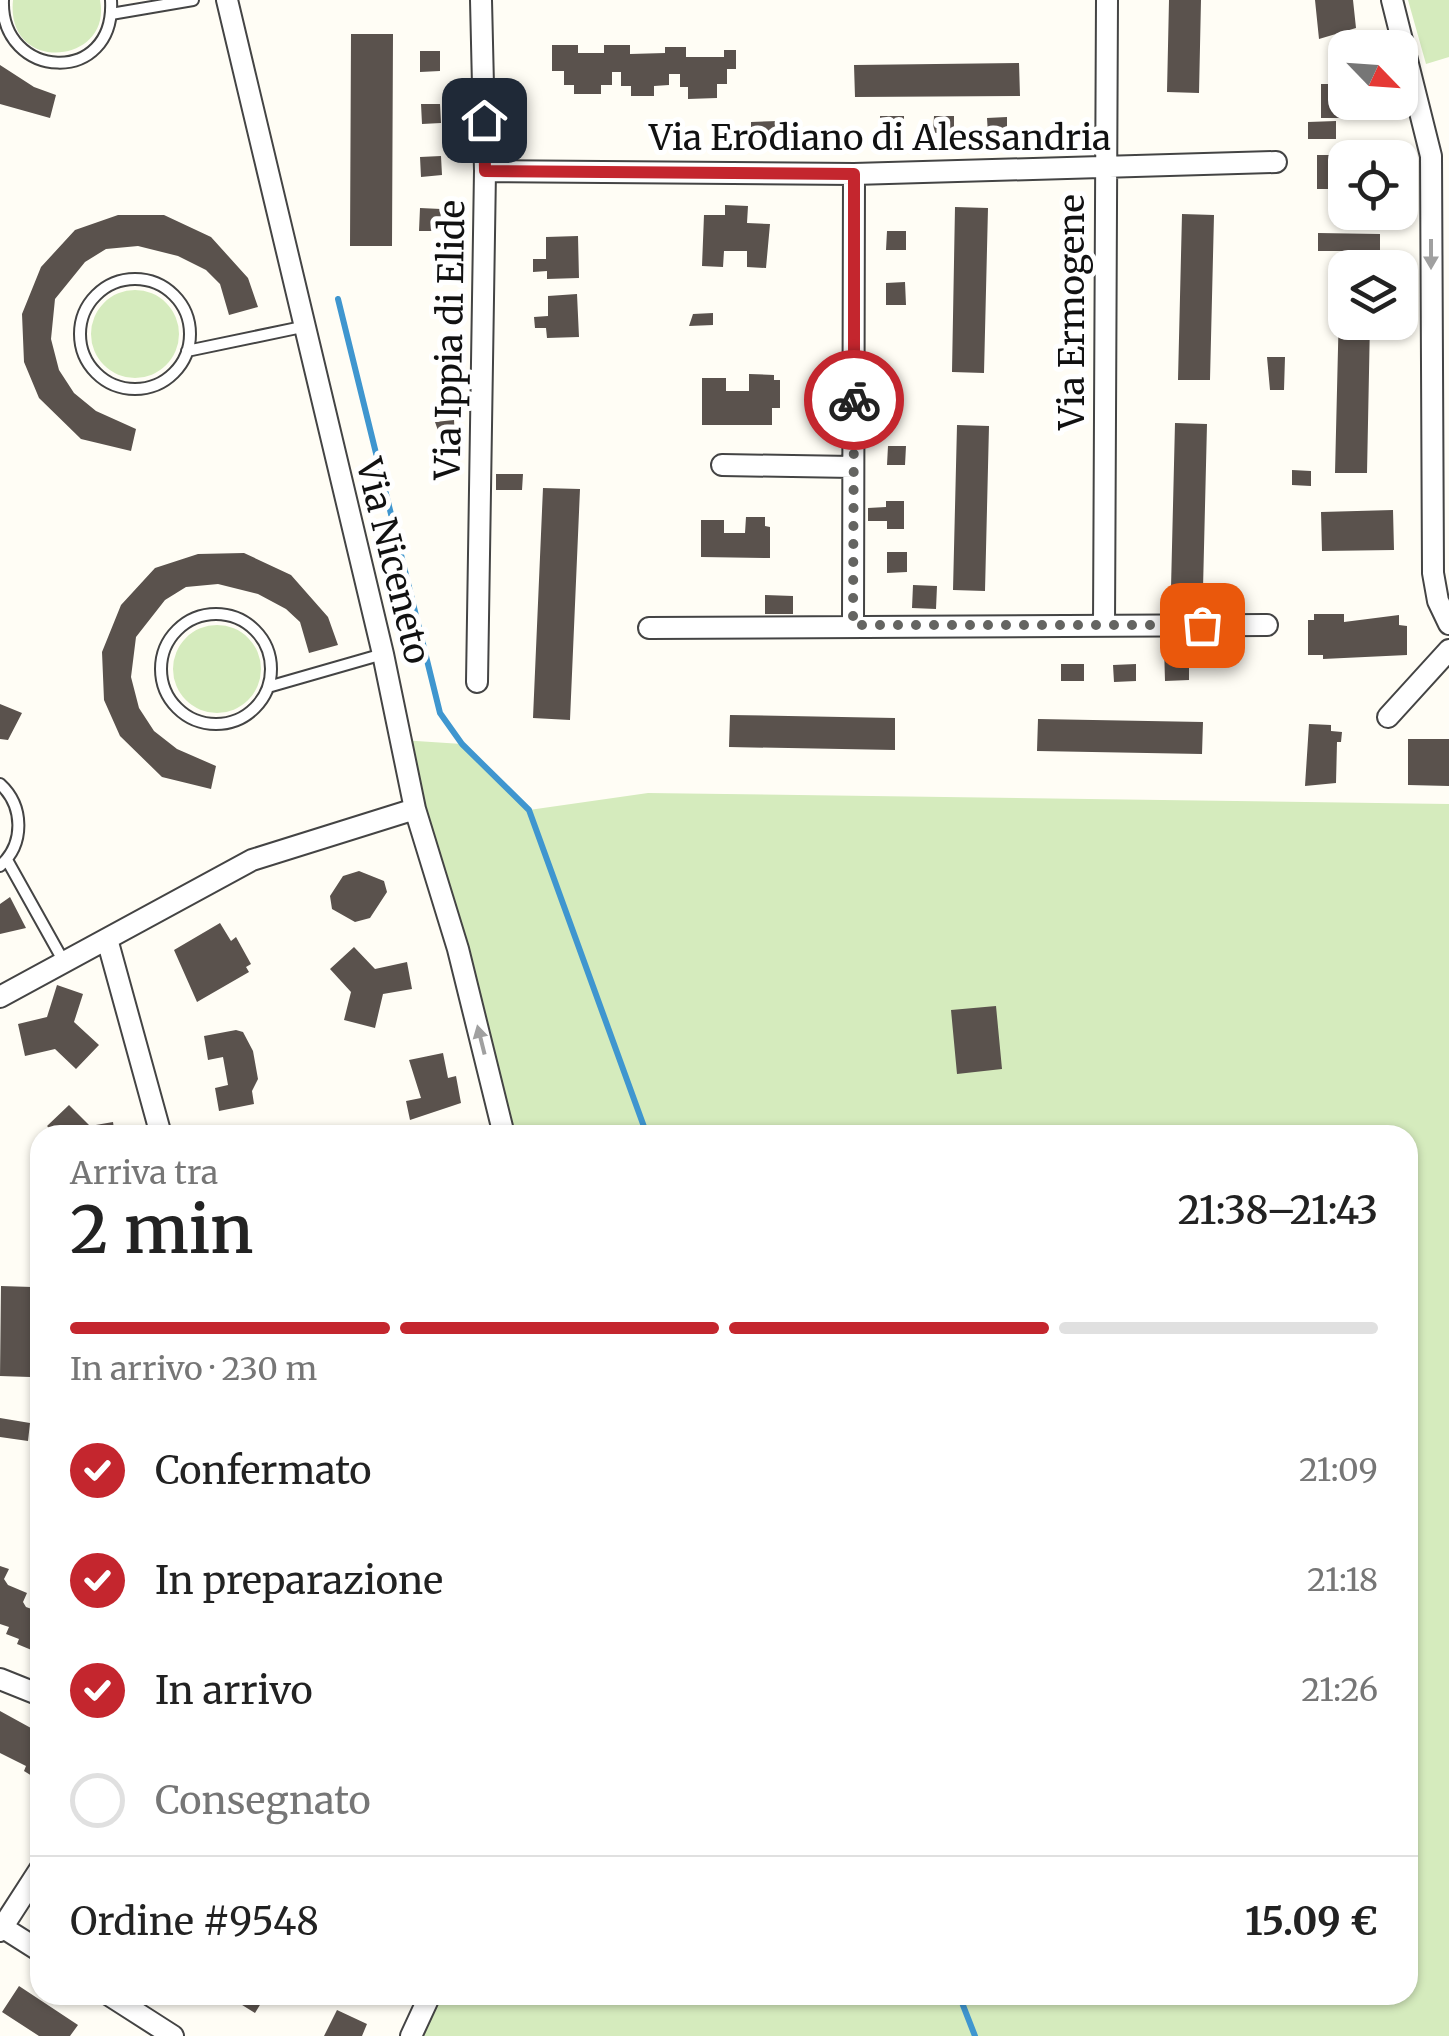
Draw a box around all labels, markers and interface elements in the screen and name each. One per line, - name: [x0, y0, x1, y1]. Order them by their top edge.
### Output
- north arrow: [1328, 30, 1418, 120]
- map controls: [1328, 30, 1418, 340]
- pin: [442, 78, 527, 163]
- icon: home: [457, 93, 512, 148]
- street label: Via Erodiano di Alessandria: [648, 116, 1111, 160]
- button: locate: [1328, 140, 1418, 230]
- street label: Via Ermogene: [1050, 194, 1094, 431]
- street label: Via Ippia di Elide: [426, 200, 474, 481]
- one-way arrow: [1423, 238, 1439, 270]
- button: layers: [1328, 250, 1418, 340]
- courier: [804, 350, 904, 450]
- icon: bike: [827, 373, 882, 428]
- street label: Via Niceneto: [346, 453, 440, 668]
- pin: [1160, 583, 1245, 668]
- icon: bag: [1175, 598, 1230, 653]
- one-way arrow: [473, 1024, 489, 1055]
- text: Arriva tra: [70, 1153, 218, 1193]
- text: 21:38–21:43: [1178, 1187, 1378, 1234]
- text: 2 min: [70, 1189, 254, 1271]
- text: In arrivo · 230 m: [70, 1349, 317, 1389]
- icon: check: [70, 1443, 125, 1498]
- text: Confermato: [155, 1447, 372, 1494]
- text: 21:09: [1299, 1450, 1378, 1490]
- icon: check: [70, 1553, 125, 1608]
- text: In preparazione: [155, 1557, 443, 1604]
- text: 21:18: [1307, 1560, 1378, 1600]
- icon: check: [70, 1663, 125, 1718]
- text: In arrivo: [155, 1667, 313, 1714]
- text: 21:26: [1301, 1670, 1378, 1710]
- text: Consegnato: [155, 1777, 371, 1824]
- text: Ordine #9548: [70, 1898, 319, 1945]
- text: 15.09 €: [1245, 1898, 1378, 1945]

